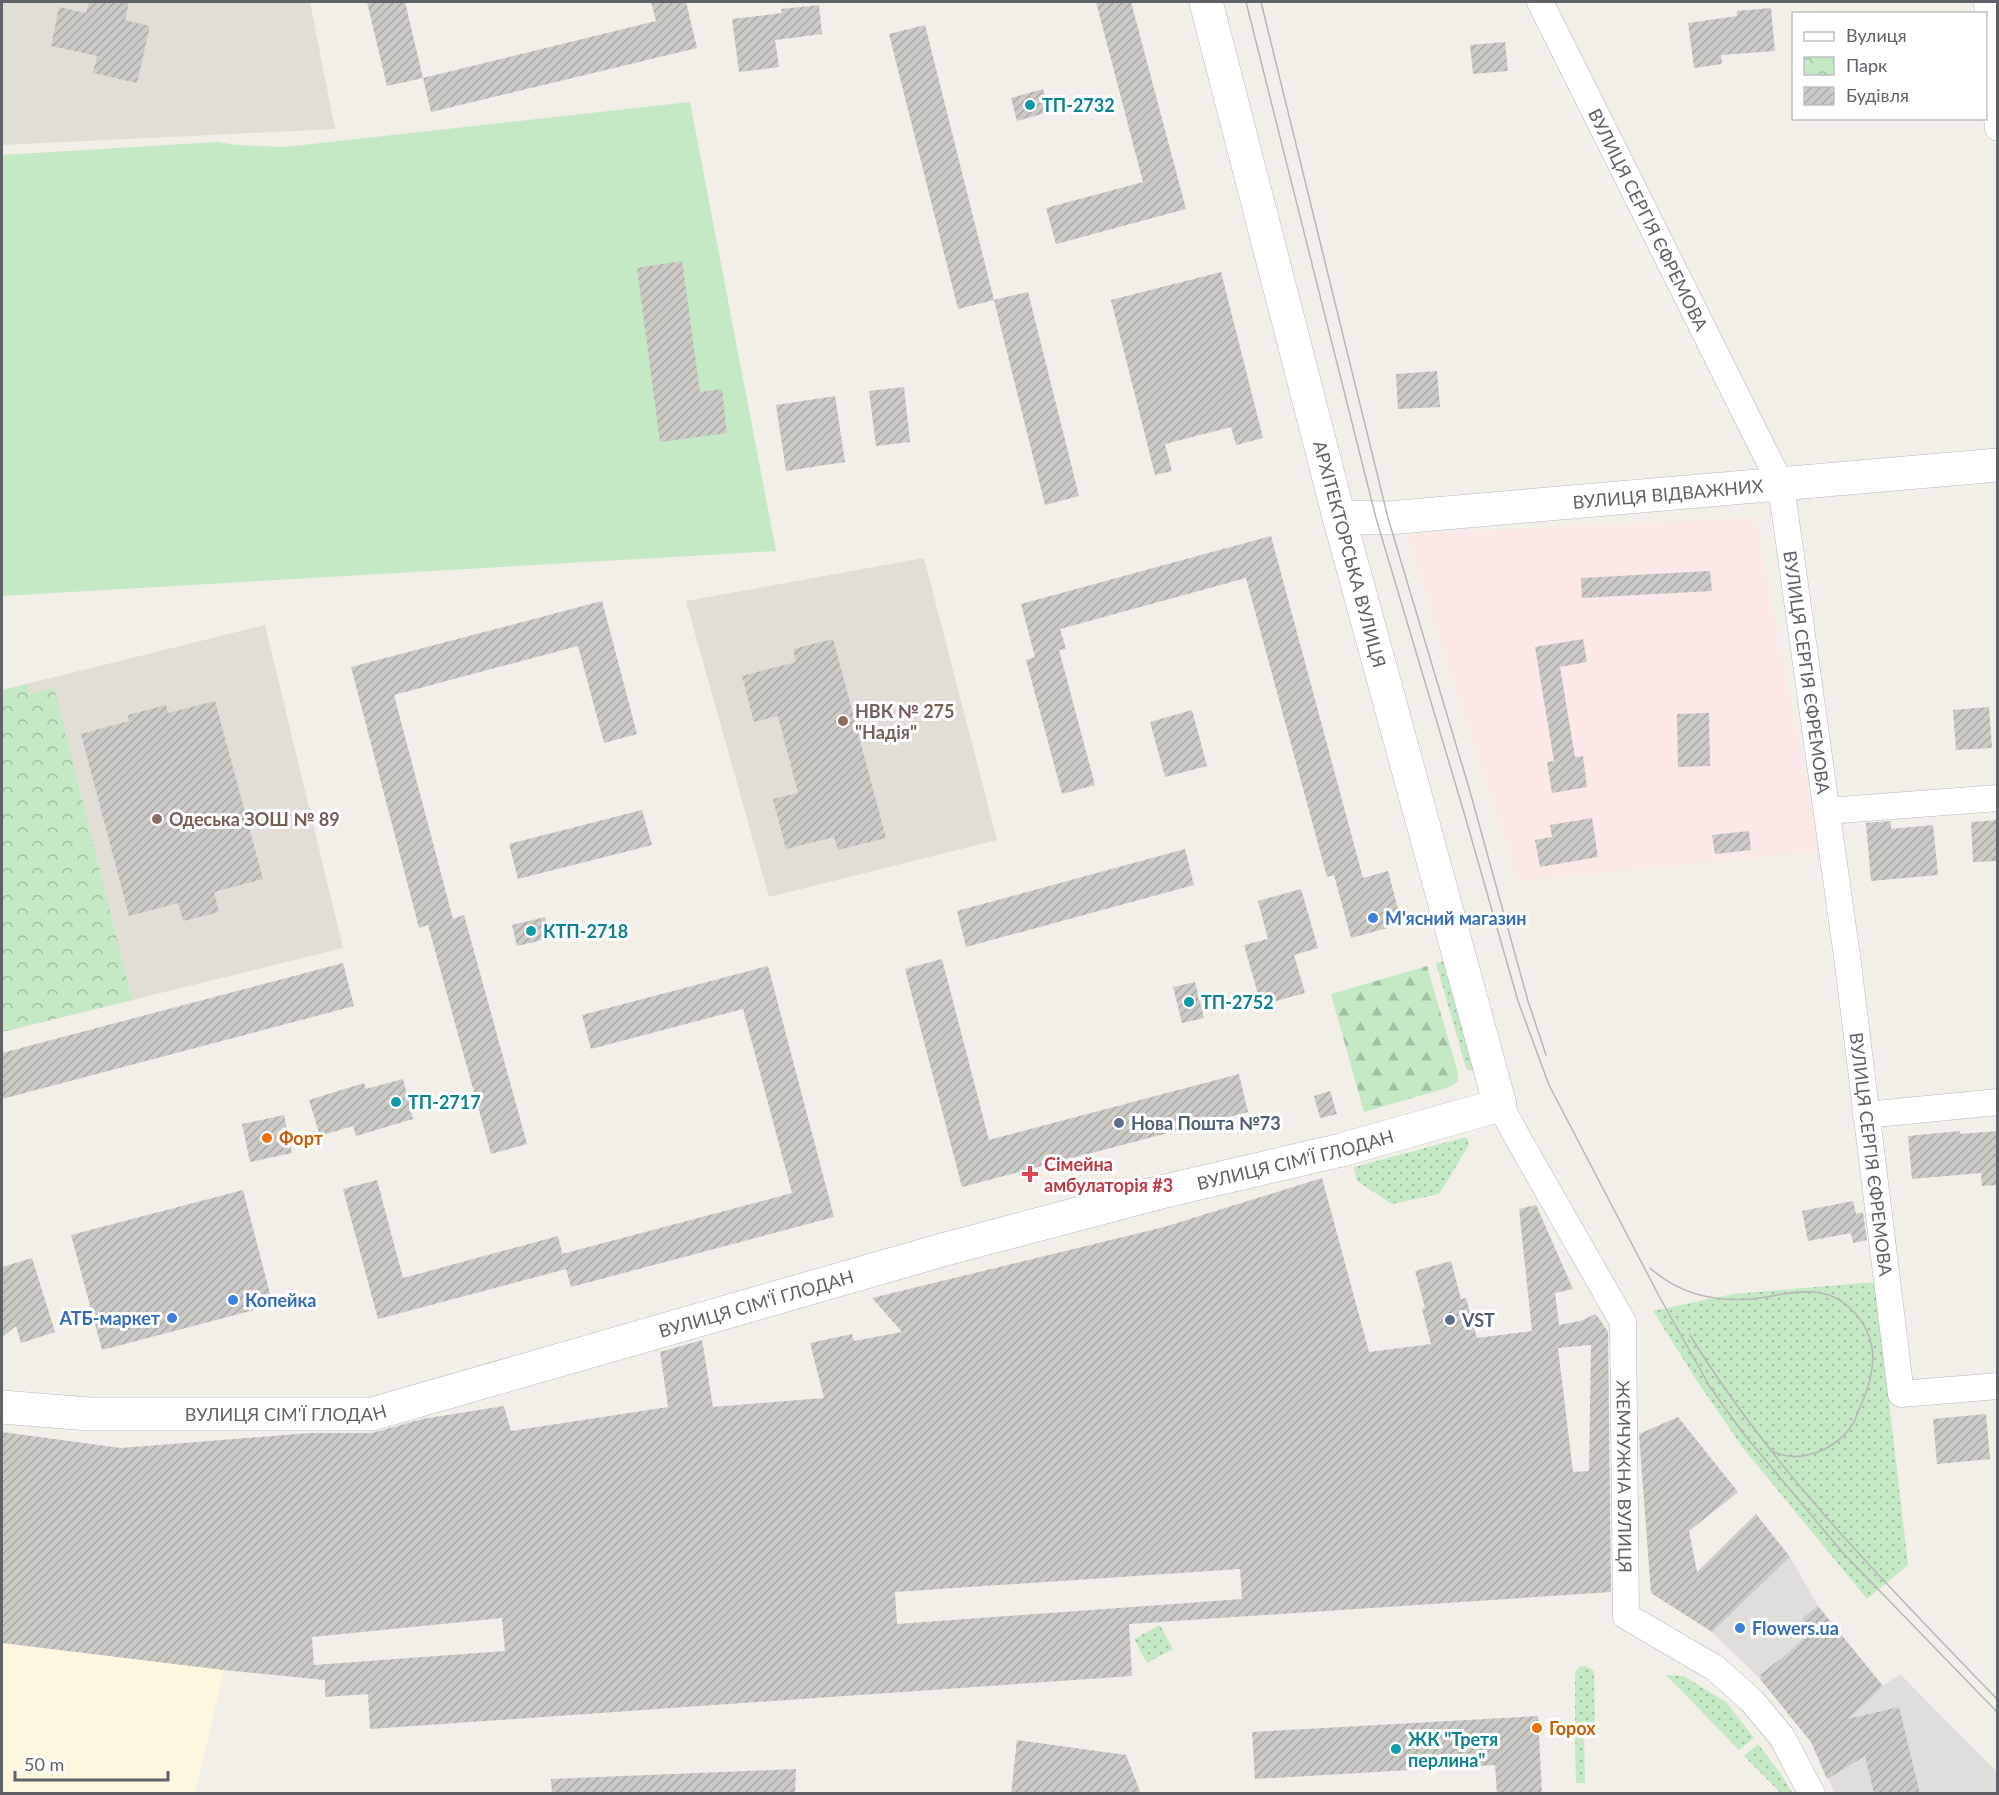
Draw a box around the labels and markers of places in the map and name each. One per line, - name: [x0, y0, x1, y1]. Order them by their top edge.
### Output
- place label: ТП-2732: [1042, 94, 1115, 116]
- marker: ТП-2732: [1023, 98, 1037, 112]
- place label: НВК № 275 "Надія": [855, 700, 955, 743]
- marker: НВК № 275 "Надія": [836, 714, 850, 728]
- place label: Одеська ЗОШ № 89: [169, 808, 340, 830]
- marker: Одеська ЗОШ № 89: [150, 812, 164, 826]
- place label: М'ясний магазин: [1385, 907, 1526, 929]
- marker: М'ясний магазин: [1366, 911, 1380, 925]
- place label: КТП-2718: [543, 920, 628, 942]
- marker: КТП-2718: [524, 924, 538, 938]
- place label: ТП-2752: [1201, 991, 1274, 1013]
- marker: ТП-2752: [1182, 995, 1196, 1009]
- place label: ТП-2717: [408, 1091, 481, 1113]
- marker: ТП-2717: [389, 1095, 403, 1109]
- place label: Нова Пошта №73: [1131, 1112, 1281, 1134]
- marker: Нова Пошта №73: [1112, 1116, 1126, 1130]
- place label: Форт: [279, 1127, 324, 1149]
- marker: Форт: [260, 1131, 274, 1145]
- place label: Сімейна амбулаторія #3: [1044, 1153, 1173, 1196]
- marker: Сімейна амбулаторія #3: [1021, 1165, 1039, 1183]
- place label: Копейка: [245, 1289, 316, 1311]
- marker: Копейка: [226, 1293, 240, 1307]
- place label: АТБ-маркет: [58, 1307, 161, 1329]
- place label: VST: [1461, 1309, 1495, 1331]
- marker: АТБ-маркет: [165, 1311, 179, 1325]
- marker: VST: [1443, 1313, 1457, 1327]
- place label: Flowers.ua: [1752, 1617, 1839, 1639]
- marker: Flowers.ua: [1733, 1621, 1747, 1635]
- place label: Горох: [1549, 1717, 1596, 1739]
- marker: Горох: [1530, 1721, 1544, 1735]
- place label: ЖК "Третя перлина": [1408, 1728, 1498, 1771]
- marker: ЖК "Третя перлина": [1389, 1742, 1403, 1756]

